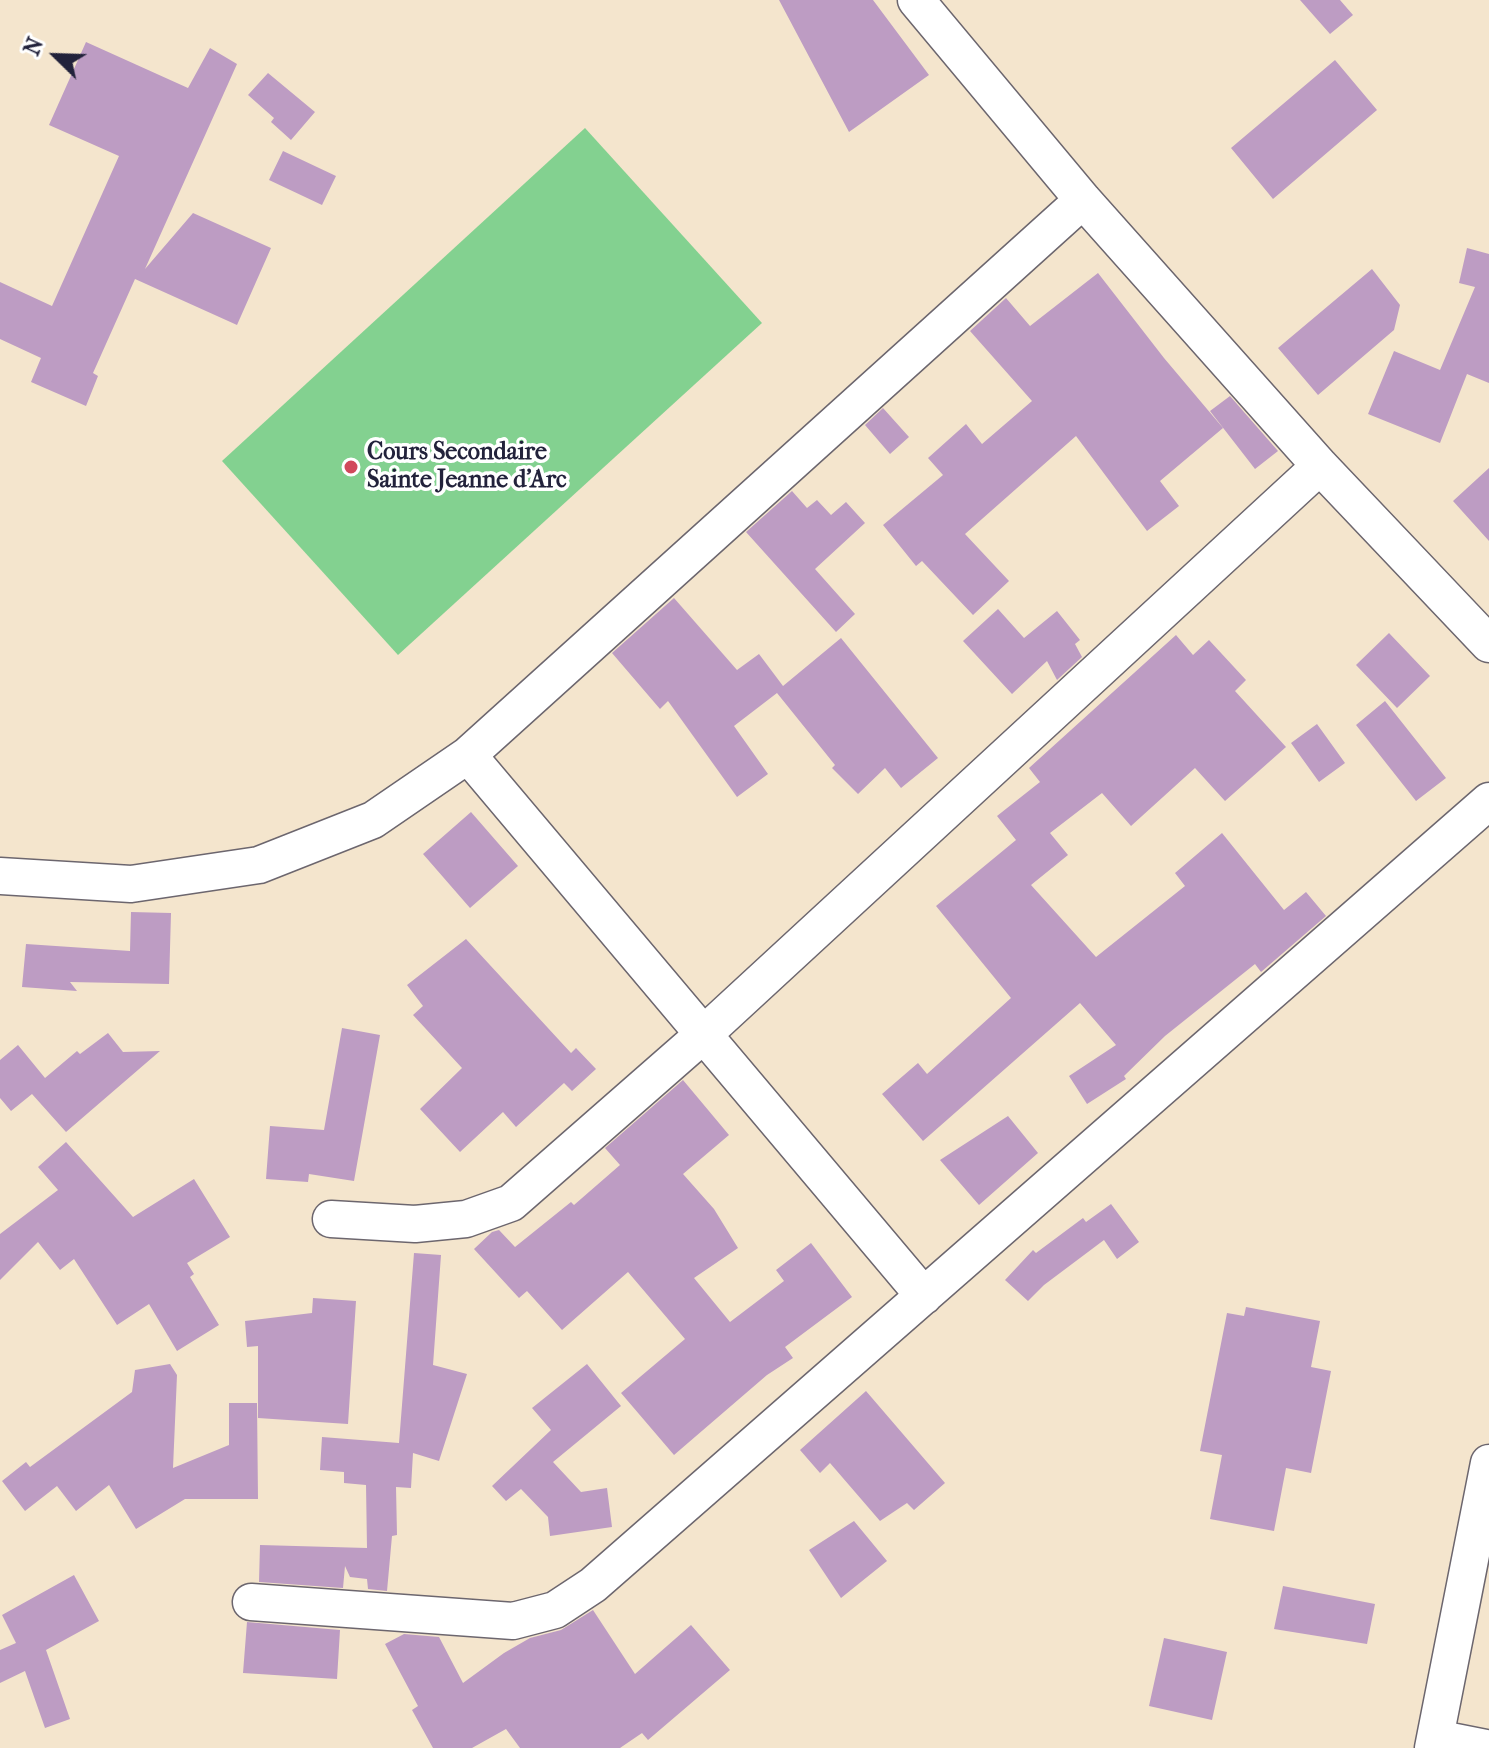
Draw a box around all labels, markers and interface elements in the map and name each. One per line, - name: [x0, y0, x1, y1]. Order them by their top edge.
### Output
- north arrow: [16, 16, 96, 96]
- text: N: [19, 34, 49, 59]
- place label: Cours Secondaire Sainte Jeanne d'Arc: [367, 439, 567, 495]
- marker: Cours Secondaire Sainte Jeanne d'Arc: [342, 458, 360, 476]

